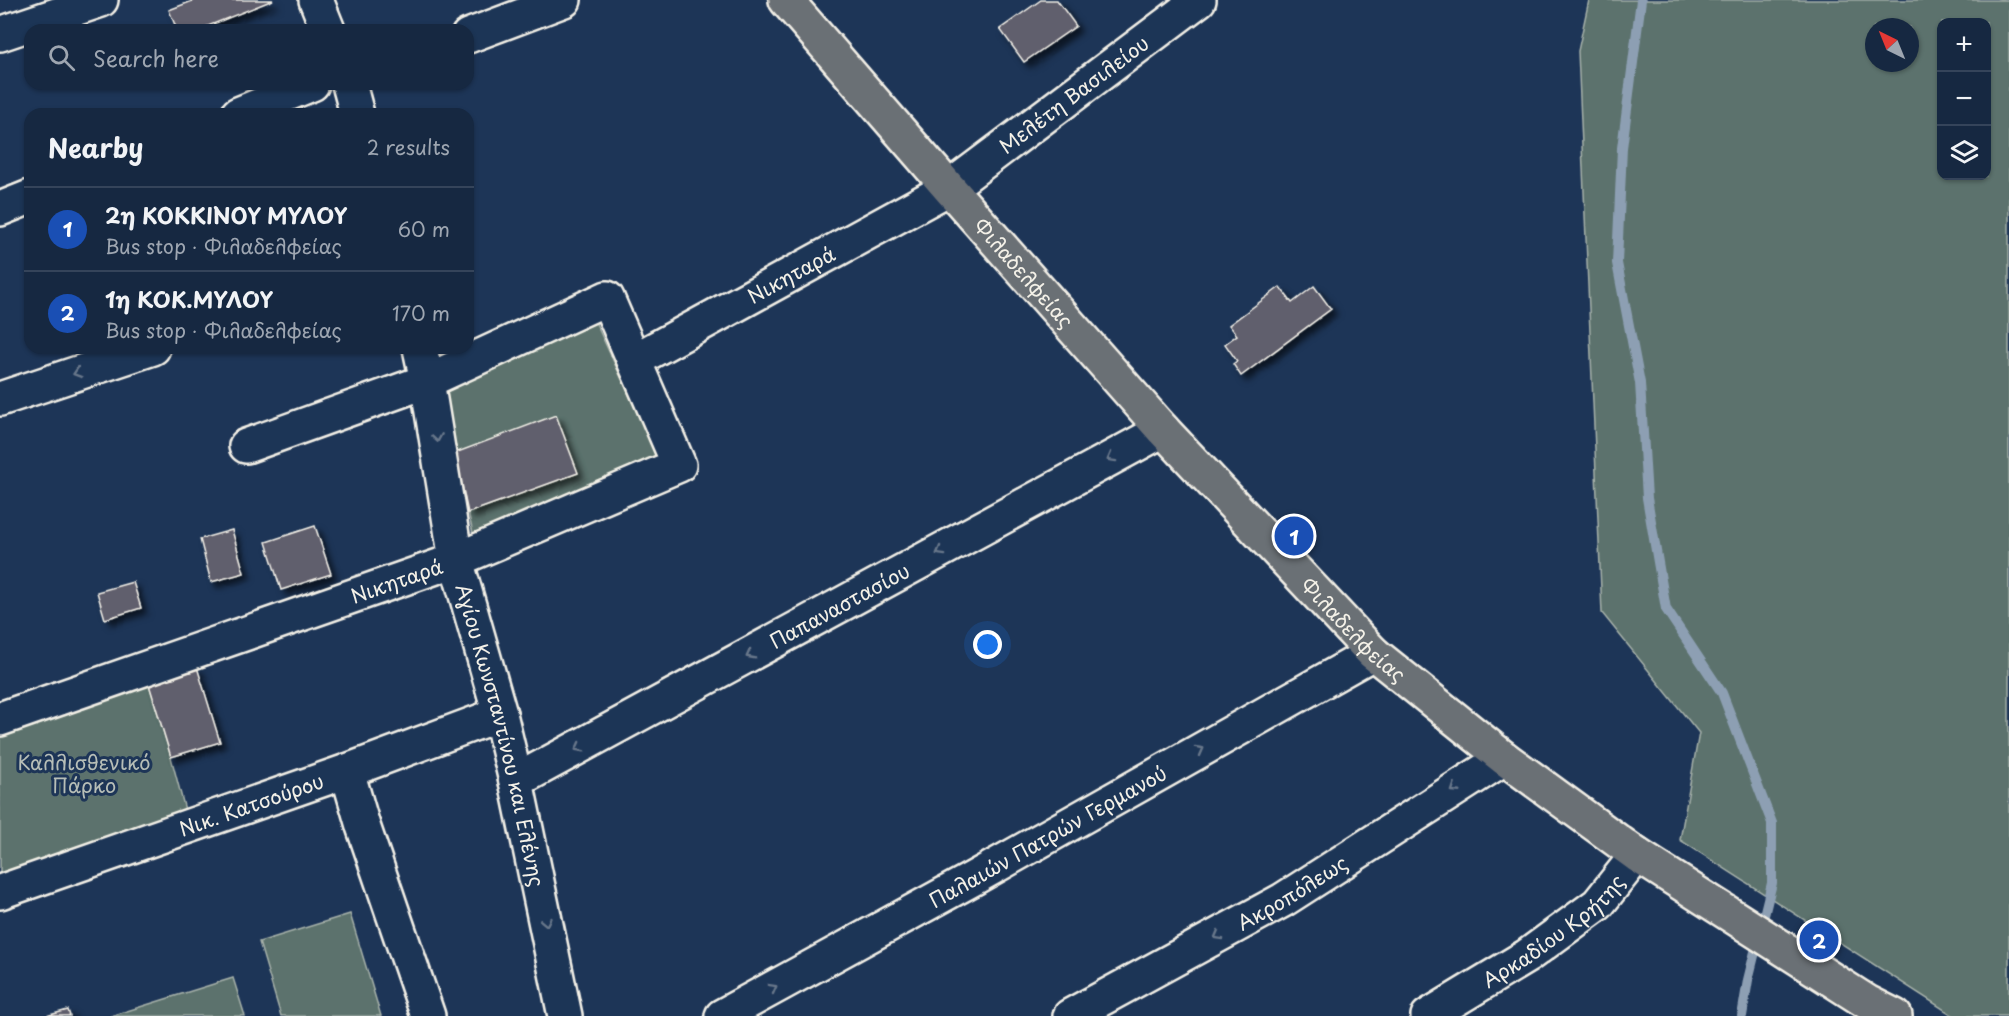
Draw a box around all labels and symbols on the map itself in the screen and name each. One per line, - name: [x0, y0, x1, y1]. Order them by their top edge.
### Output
- north arrow: [1865, 18, 1919, 72]
- street label: Μελέτη Βασιλείου: [992, 28, 1155, 161]
- street label: Φιλαδελφείας: [967, 211, 1081, 334]
- street label: Νικηταρά: [742, 238, 840, 311]
- one-way arrow: [72, 366, 83, 378]
- one-way arrow: [430, 434, 442, 443]
- one-way arrow: [1107, 451, 1118, 462]
- pin: 1: [1274, 514, 1314, 558]
- one-way arrow: [936, 545, 946, 556]
- street label: Νικηταρά: [346, 551, 447, 611]
- street label: Παπαναστασίου: [764, 555, 915, 656]
- street label: Φιλαδελφείας: [1294, 571, 1413, 689]
- street label: Αγίου Κωνσταντίνου και Ελένης: [448, 580, 553, 889]
- your location: [973, 630, 1002, 659]
- one-way arrow: [746, 648, 757, 659]
- one-way arrow: [575, 741, 585, 752]
- one-way arrow: [1194, 746, 1204, 758]
- park label: Καλλισθενικό Πάρκο: [17, 747, 151, 800]
- street label: Παλαιών Πατρών Γερμανού: [924, 758, 1172, 915]
- street label: Νικ. Κατσούρου: [175, 765, 328, 844]
- one-way arrow: [1451, 782, 1461, 794]
- street label: Ακροπόλεως: [1231, 848, 1353, 937]
- street label: Αρκαδίου Κρήτης: [1476, 868, 1631, 995]
- one-way arrow: [538, 917, 551, 927]
- pin: 2: [1800, 918, 1838, 962]
- one-way arrow: [1214, 929, 1224, 940]
- one-way arrow: [767, 984, 777, 995]

